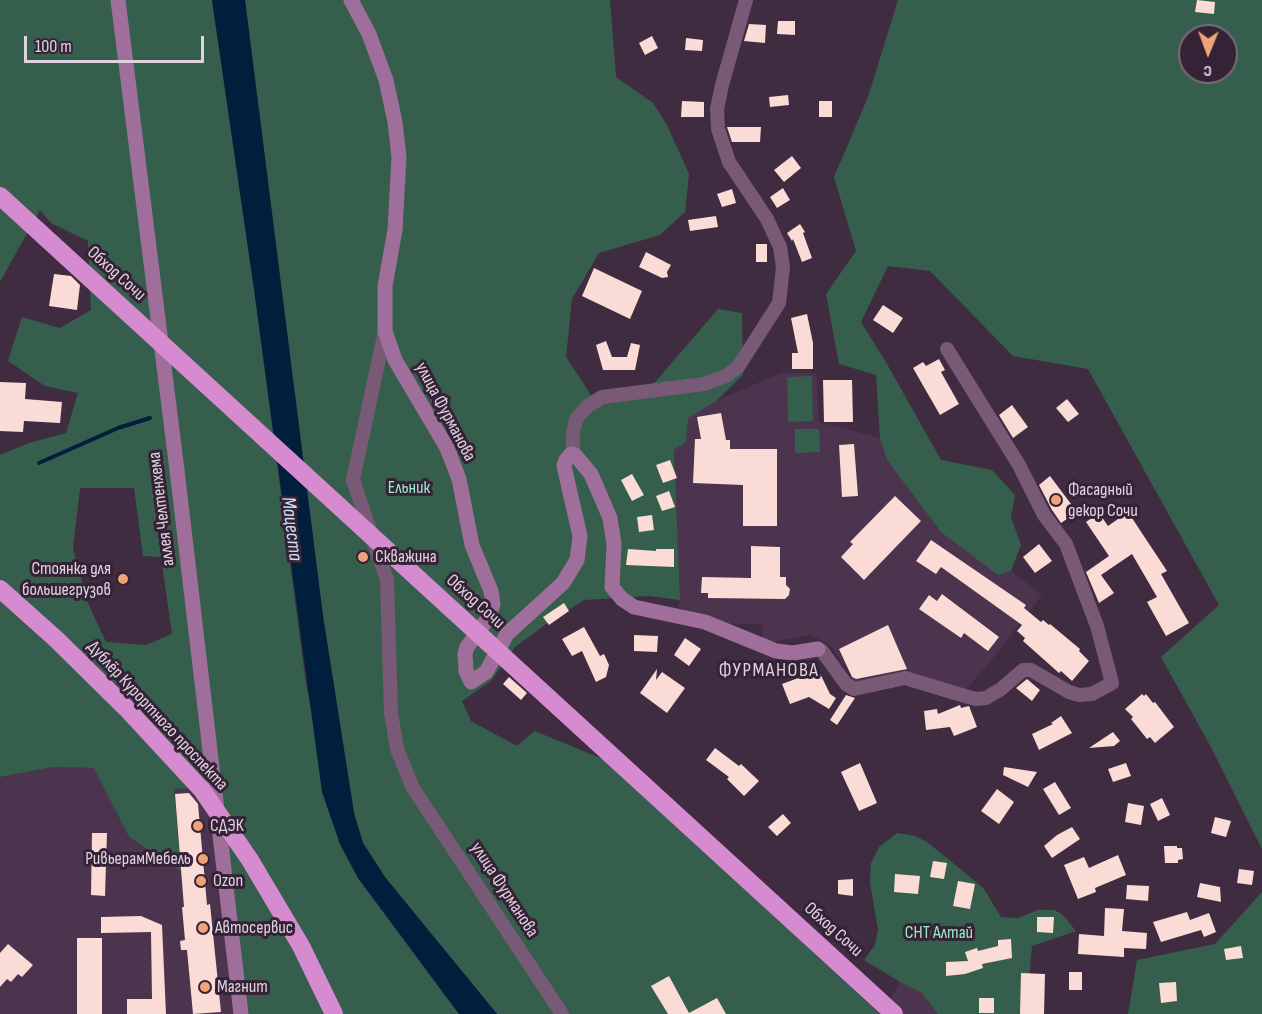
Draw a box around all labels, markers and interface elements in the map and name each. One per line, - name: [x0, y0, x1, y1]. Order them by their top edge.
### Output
- scale bar: [27, 24, 207, 62]
- north arrow: [1178, 24, 1238, 84]
- text: 100 m: [35, 36, 72, 57]
- text: С: [1203, 61, 1212, 80]
- street label: Обход Сочи: [82, 242, 150, 306]
- street label: улица Фурманова: [410, 359, 480, 465]
- street label: аллея Челтенхема: [144, 451, 180, 567]
- park label: Ельник: [388, 477, 430, 499]
- place label: Фасадный декор Сочи: [1068, 479, 1138, 522]
- marker: Фасадный декор Сочи: [1049, 493, 1063, 507]
- water label: Мацеста: [275, 496, 307, 562]
- place label: Скважина: [375, 546, 437, 568]
- marker: Скважина: [356, 550, 370, 564]
- place label: Стоянка для большегрузов: [22, 558, 111, 600]
- street label: Обход Сочи: [441, 570, 509, 634]
- marker: Стоянка для большегрузов: [116, 572, 130, 586]
- street label: Дублёр Курортного проспекта: [82, 637, 232, 795]
- district label: ФУРМАНОВА: [719, 659, 819, 683]
- place label: СДЭК: [210, 815, 244, 837]
- marker: СДЭК: [191, 819, 205, 833]
- street label: улица Фурманова: [465, 838, 543, 942]
- place label: РивьерамМебель: [85, 848, 191, 870]
- marker: РивьерамМебель: [196, 852, 210, 866]
- place label: Ozon: [213, 870, 243, 892]
- marker: Ozon: [194, 874, 208, 888]
- street label: Обход Сочи: [799, 898, 867, 962]
- place label: Автосервис: [215, 917, 293, 939]
- marker: Автосервис: [196, 921, 210, 935]
- park label: СНТ Алтай: [905, 922, 973, 944]
- place label: Магнит: [217, 976, 268, 998]
- marker: Магнит: [198, 980, 212, 994]

